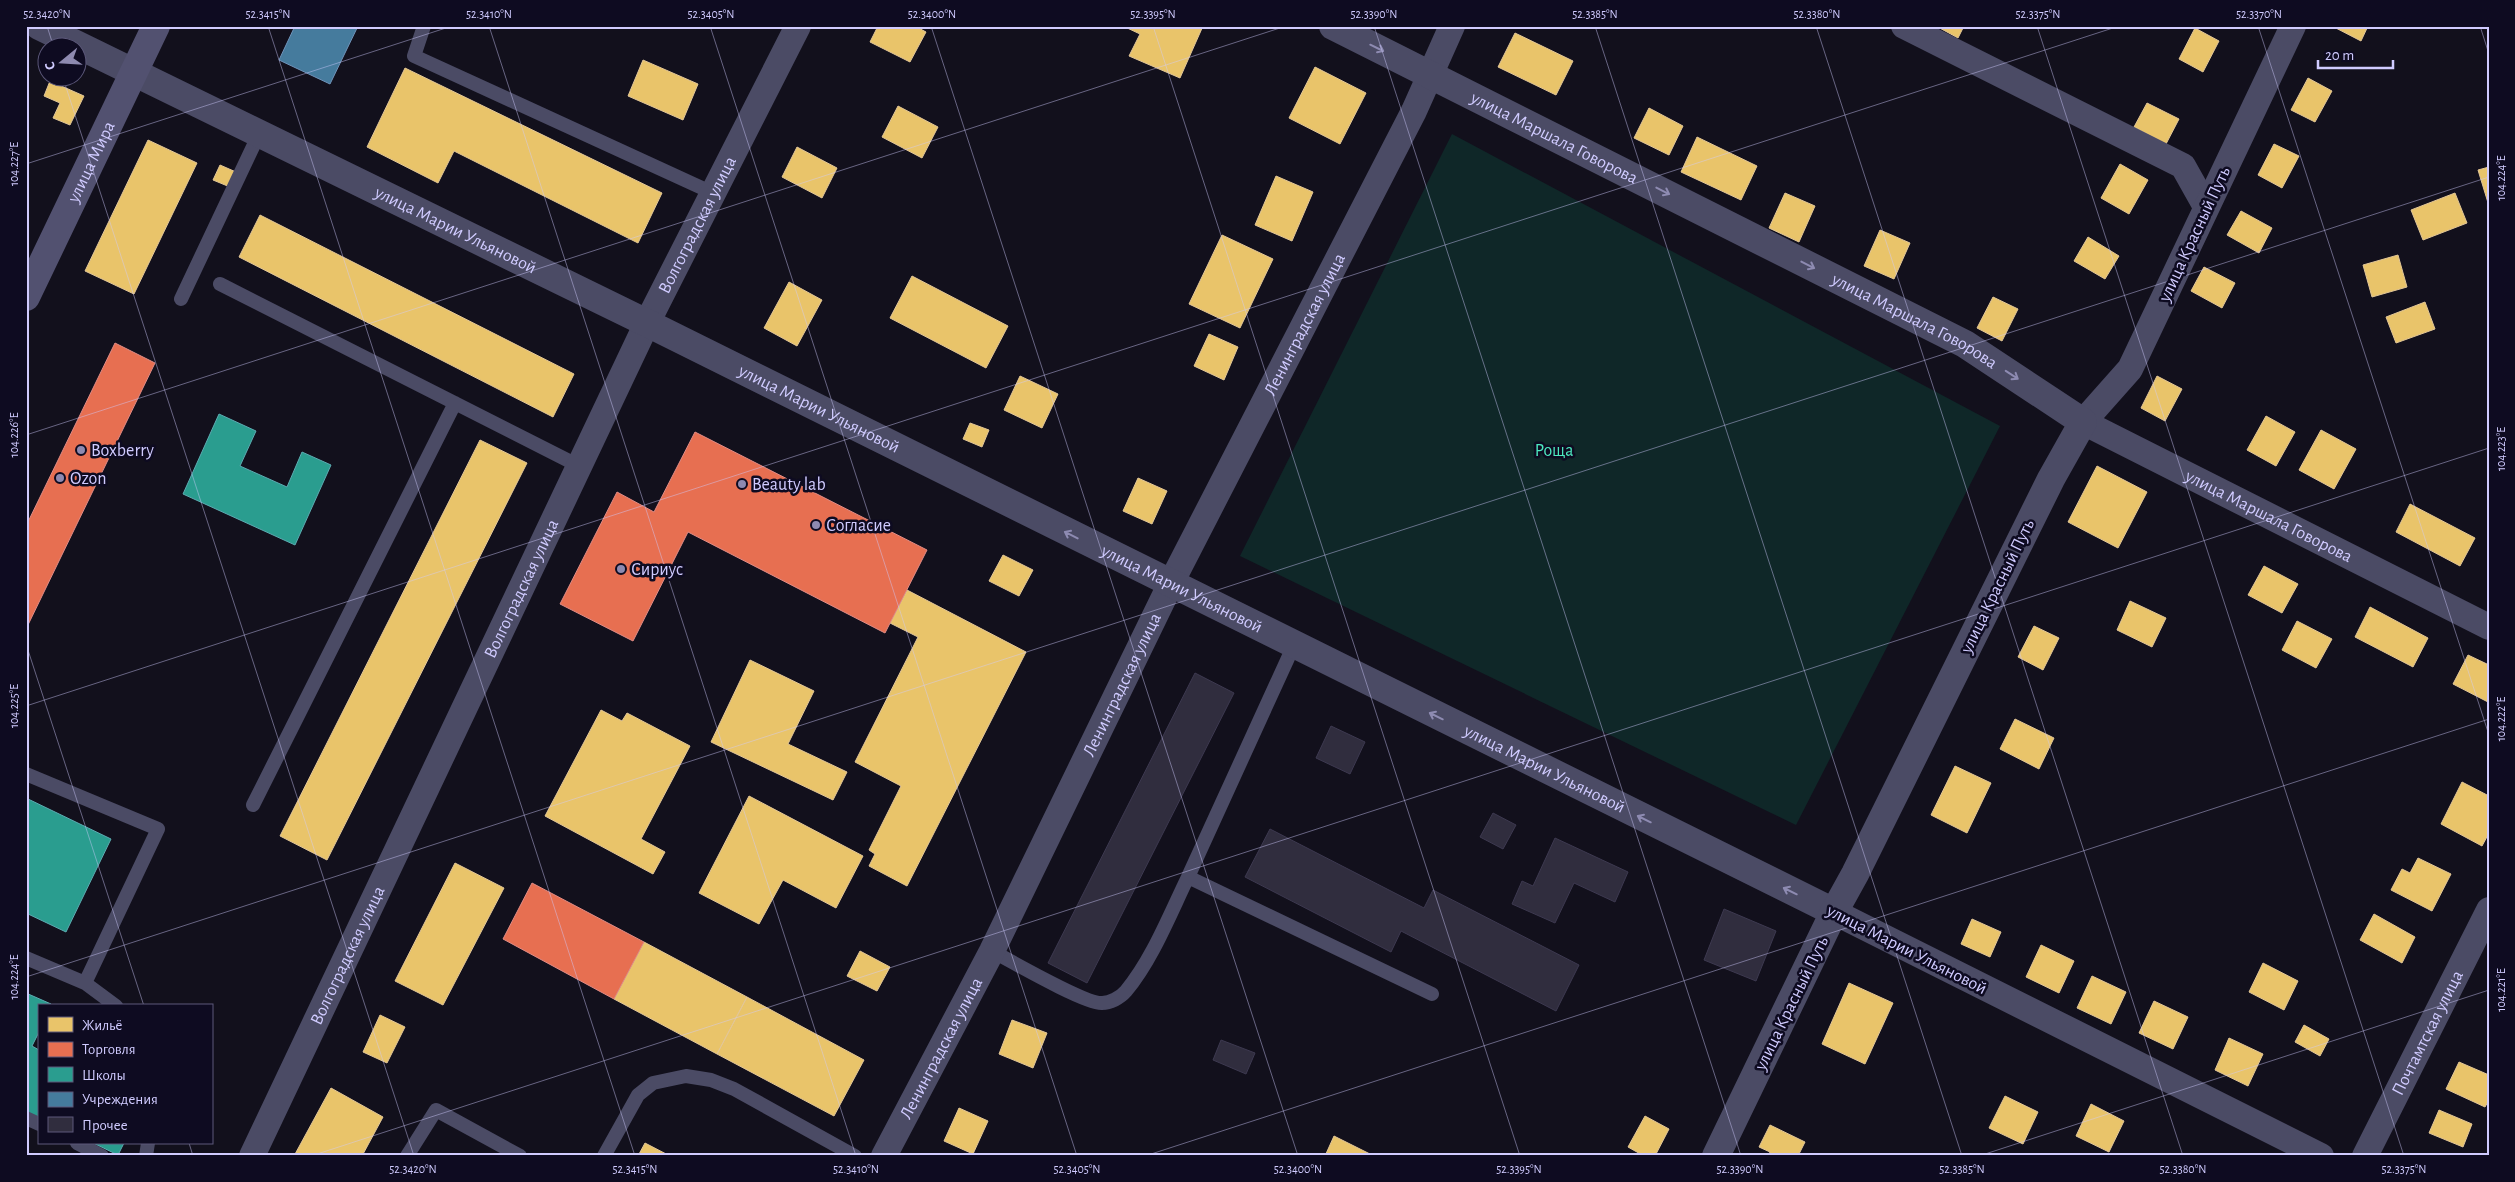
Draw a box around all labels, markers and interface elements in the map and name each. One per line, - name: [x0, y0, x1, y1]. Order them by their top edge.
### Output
- text: 52.3420°N: [23, 8, 71, 20]
- text: 52.3415°N: [246, 8, 290, 20]
- text: 52.3410°N: [466, 8, 512, 20]
- text: 52.3405°N: [687, 8, 735, 20]
- text: 52.3400°N: [908, 8, 956, 20]
- text: 52.3395°N: [1130, 8, 1176, 20]
- text: 52.3390°N: [1351, 8, 1397, 20]
- text: 52.3385°N: [1572, 8, 1618, 20]
- text: 52.3380°N: [1794, 8, 1840, 20]
- text: 52.3375°N: [2016, 8, 2060, 20]
- text: 52.3370°N: [2236, 8, 2282, 20]
- north arrow: [38, 38, 88, 88]
- scale bar: [2318, 38, 2392, 70]
- one-way arrow: [1369, 43, 1384, 53]
- text: 20 m: [2325, 48, 2354, 63]
- text: С: [43, 60, 58, 72]
- street label: улица Маршала Говорова: [1467, 88, 1640, 188]
- street label: улица Мира: [64, 119, 119, 206]
- text: 104.227°E: [8, 142, 20, 186]
- street label: Волгоградская улица: [655, 154, 740, 297]
- text: 104.224°E: [2495, 155, 2507, 200]
- street label: улица Красный Путь: [2155, 164, 2234, 306]
- street label: улица Марии Ульяновой: [371, 183, 539, 278]
- one-way arrow: [1655, 187, 1670, 196]
- street label: Ленинградская улица: [1261, 251, 1349, 399]
- one-way arrow: [1800, 261, 1815, 270]
- street label: улица Маршала Говорова: [1828, 270, 2000, 373]
- street label: улица Марии Ульяновой: [735, 361, 902, 457]
- one-way arrow: [2005, 371, 2019, 381]
- text: 104.226°E: [8, 412, 20, 457]
- text: 104.223°E: [2495, 427, 2507, 471]
- place label: Boxberry: [91, 442, 154, 460]
- park label: Роща: [1535, 442, 1573, 460]
- marker: Boxberry: [75, 444, 87, 456]
- street label: улица Маршала Говорова: [2181, 467, 2355, 566]
- place label: Ozon: [70, 470, 107, 488]
- marker: Ozon: [54, 472, 66, 484]
- place label: Beauty lab: [752, 476, 826, 494]
- marker: Beauty lab: [736, 478, 748, 490]
- street label: улица Красный Путь: [1957, 516, 2038, 657]
- street label: Волгоградская улица: [481, 517, 563, 661]
- place label: Согласие: [826, 517, 891, 535]
- marker: Согласие: [810, 519, 822, 531]
- one-way arrow: [1064, 530, 1079, 539]
- street label: улица Марии Ульяновой: [1097, 541, 1265, 637]
- place label: Сириус: [631, 561, 683, 579]
- marker: Сириус: [615, 563, 627, 575]
- street label: Ленинградская улица: [1080, 610, 1165, 760]
- text: 104.225°E: [8, 684, 20, 728]
- text: 104.222°E: [2495, 696, 2507, 741]
- one-way arrow: [1429, 711, 1444, 720]
- street label: улица Марии Ульяновой: [1460, 722, 1628, 817]
- one-way arrow: [1637, 814, 1652, 824]
- street label: Волгоградская улица: [307, 884, 389, 1028]
- one-way arrow: [1783, 886, 1798, 895]
- street label: улица Марии Ульяновой: [1823, 901, 1990, 998]
- street label: улица Красный Путь: [1751, 933, 1832, 1074]
- text: 104.224°E: [8, 954, 20, 999]
- street label: Почтамтская улица: [2389, 968, 2467, 1099]
- text: 104.221°E: [2495, 968, 2507, 1012]
- street label: Ленинградская улица: [897, 975, 986, 1122]
- legend: [38, 1004, 212, 1144]
- text: Жильё: [82, 1018, 122, 1033]
- text: Торговля: [82, 1042, 136, 1057]
- text: Школы: [82, 1068, 126, 1083]
- text: Учреждения: [82, 1092, 158, 1107]
- text: Прочее: [82, 1118, 128, 1133]
- text: 52.3420°N: [389, 1163, 437, 1175]
- text: 52.3415°N: [613, 1163, 657, 1175]
- text: 52.3410°N: [833, 1163, 879, 1175]
- text: 52.3405°N: [1053, 1163, 1101, 1175]
- text: 52.3400°N: [1274, 1163, 1322, 1175]
- text: 52.3395°N: [1496, 1163, 1542, 1175]
- text: 52.3390°N: [1717, 1163, 1763, 1175]
- text: 52.3385°N: [1939, 1163, 1985, 1175]
- text: 52.3380°N: [2160, 1163, 2206, 1175]
- text: 52.3375°N: [2382, 1163, 2426, 1175]

